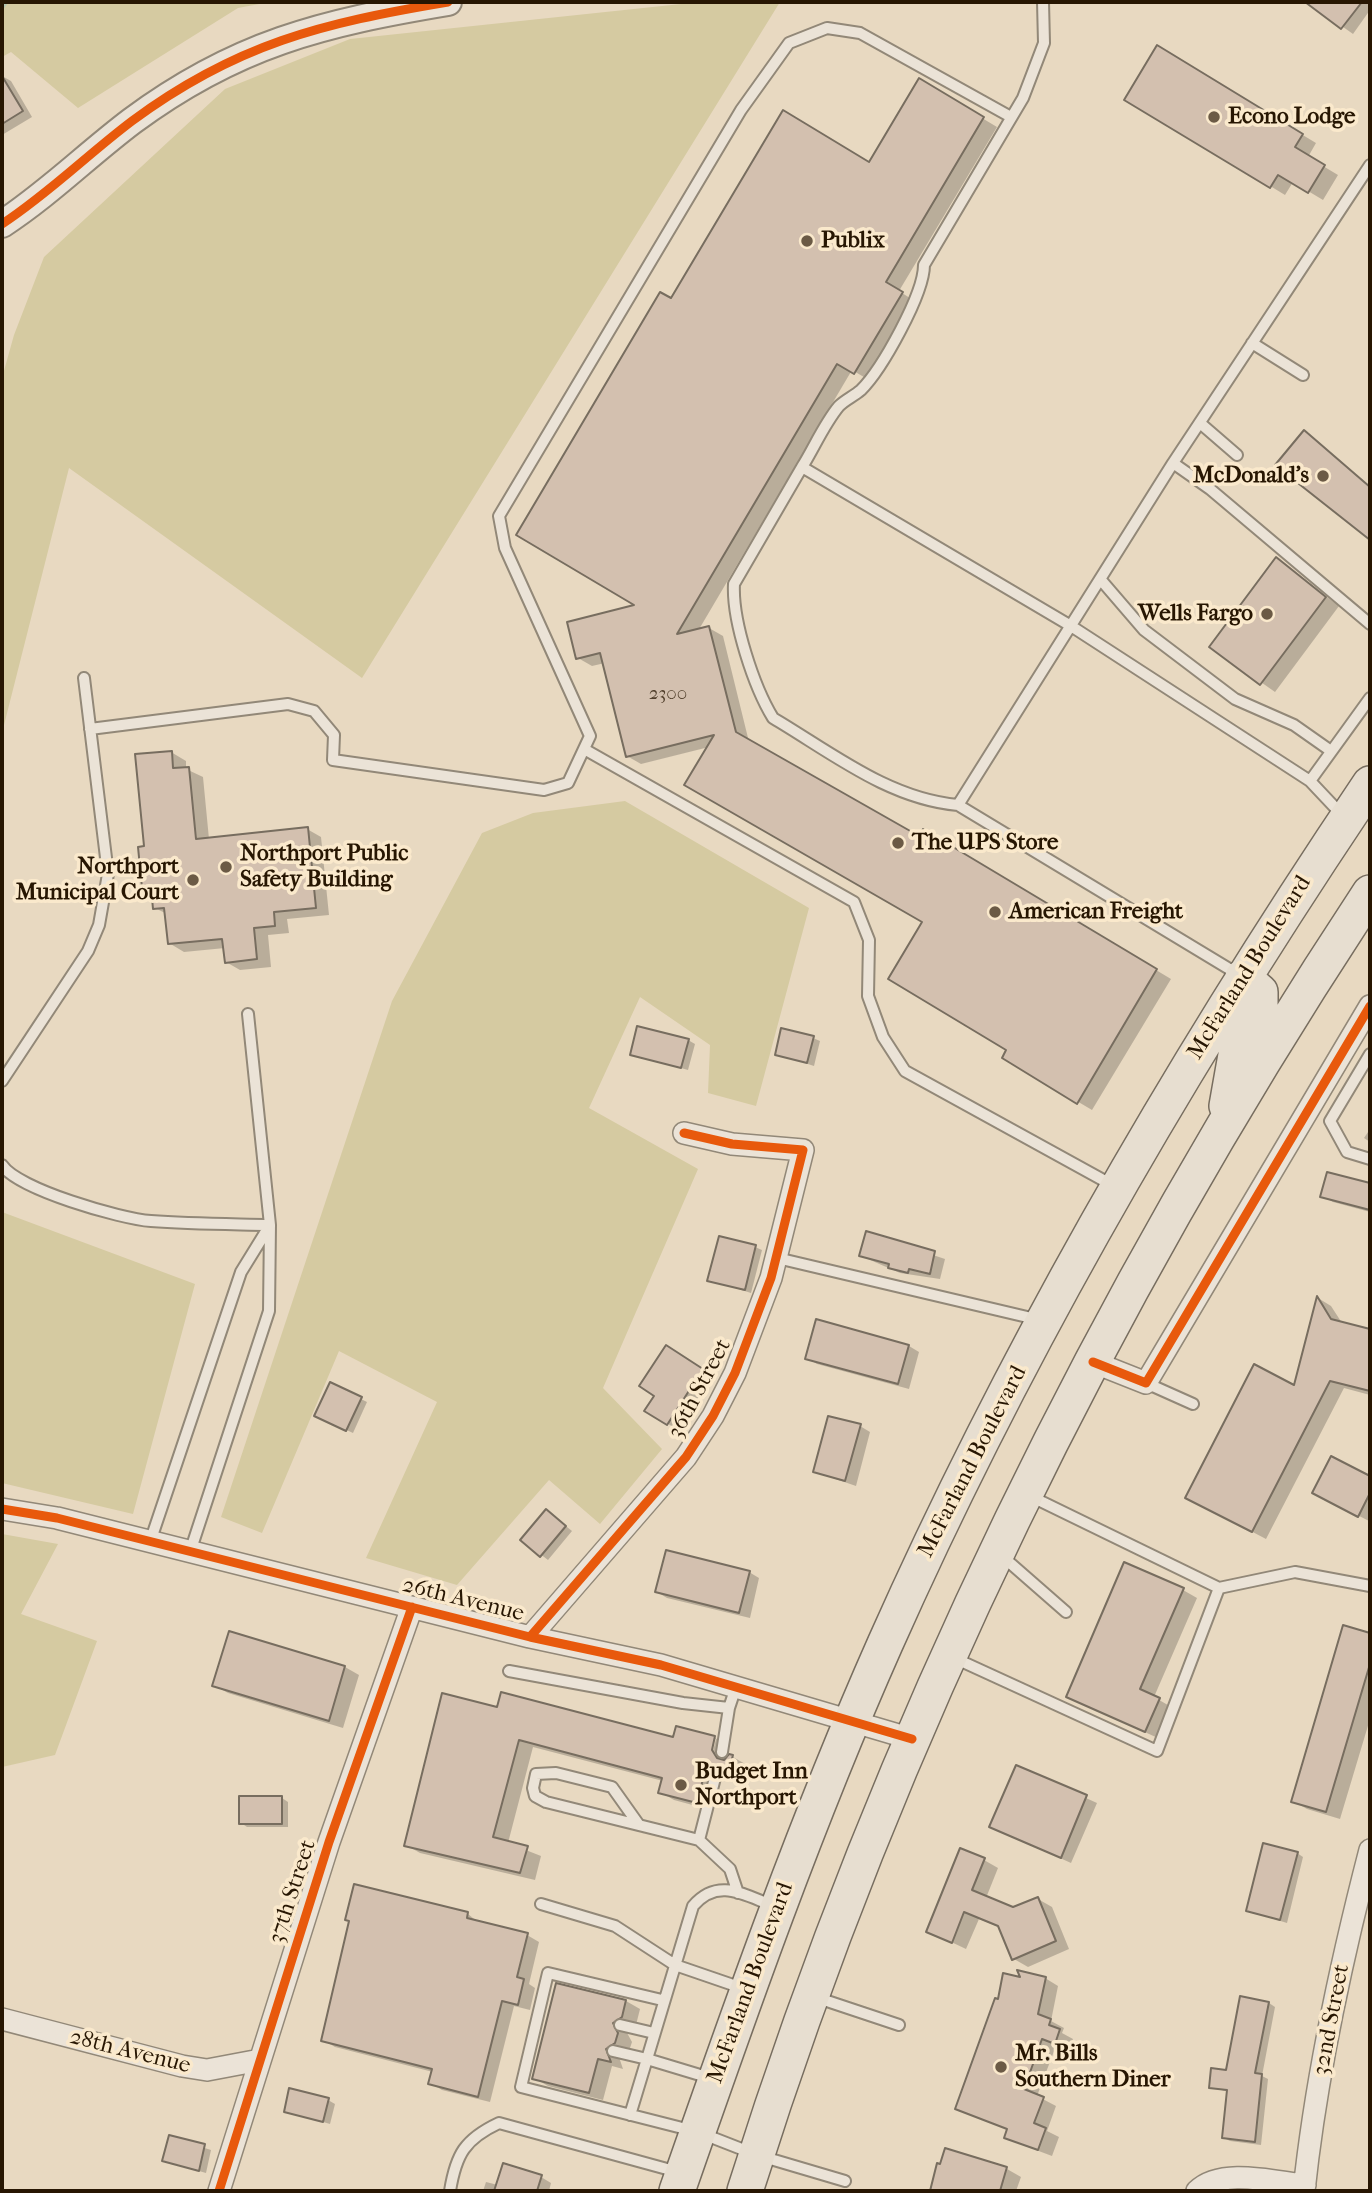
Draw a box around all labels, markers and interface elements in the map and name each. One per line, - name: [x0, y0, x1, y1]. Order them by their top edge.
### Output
- place label: Econo Lodge: [1228, 103, 1355, 131]
- marker: Econo Lodge: [1206, 109, 1222, 125]
- place label: Publix: [821, 227, 885, 255]
- marker: Publix: [799, 233, 815, 249]
- place label: McDonald's: [1193, 462, 1309, 490]
- marker: McDonald's: [1315, 468, 1331, 484]
- place label: Wells Fargo: [1138, 600, 1253, 628]
- marker: Wells Fargo: [1259, 606, 1275, 622]
- house number: 2300: [649, 683, 687, 705]
- place label: The UPS Store: [912, 829, 1058, 857]
- marker: The UPS Store: [890, 835, 906, 851]
- place label: Northport Public Safety Building: [240, 840, 408, 894]
- place label: Northport Municipal Court: [16, 853, 179, 907]
- marker: Northport Public Safety Building: [218, 859, 234, 875]
- street label: McFarland Boulevard: [1182, 871, 1318, 1065]
- marker: Northport Municipal Court: [185, 872, 201, 888]
- place label: American Freight: [1009, 898, 1183, 926]
- marker: American Freight: [987, 904, 1003, 920]
- street label: 36th Street: [662, 1335, 738, 1443]
- street label: McFarland Boulevard: [913, 1361, 1033, 1563]
- street label: 26th Avenue: [399, 1572, 527, 1628]
- place label: Budget Inn Northport: [695, 1758, 808, 1812]
- marker: Budget Inn Northport: [673, 1777, 689, 1793]
- street label: 37th Street: [263, 1837, 323, 1947]
- street label: McFarland Boulevard: [702, 1879, 800, 2087]
- street label: 32nd Street: [1308, 1962, 1356, 2078]
- street label: 28th Avenue: [67, 2024, 193, 2080]
- place label: Mr. Bills Southern Diner: [1015, 2040, 1170, 2094]
- marker: Mr. Bills Southern Diner: [993, 2059, 1009, 2075]

